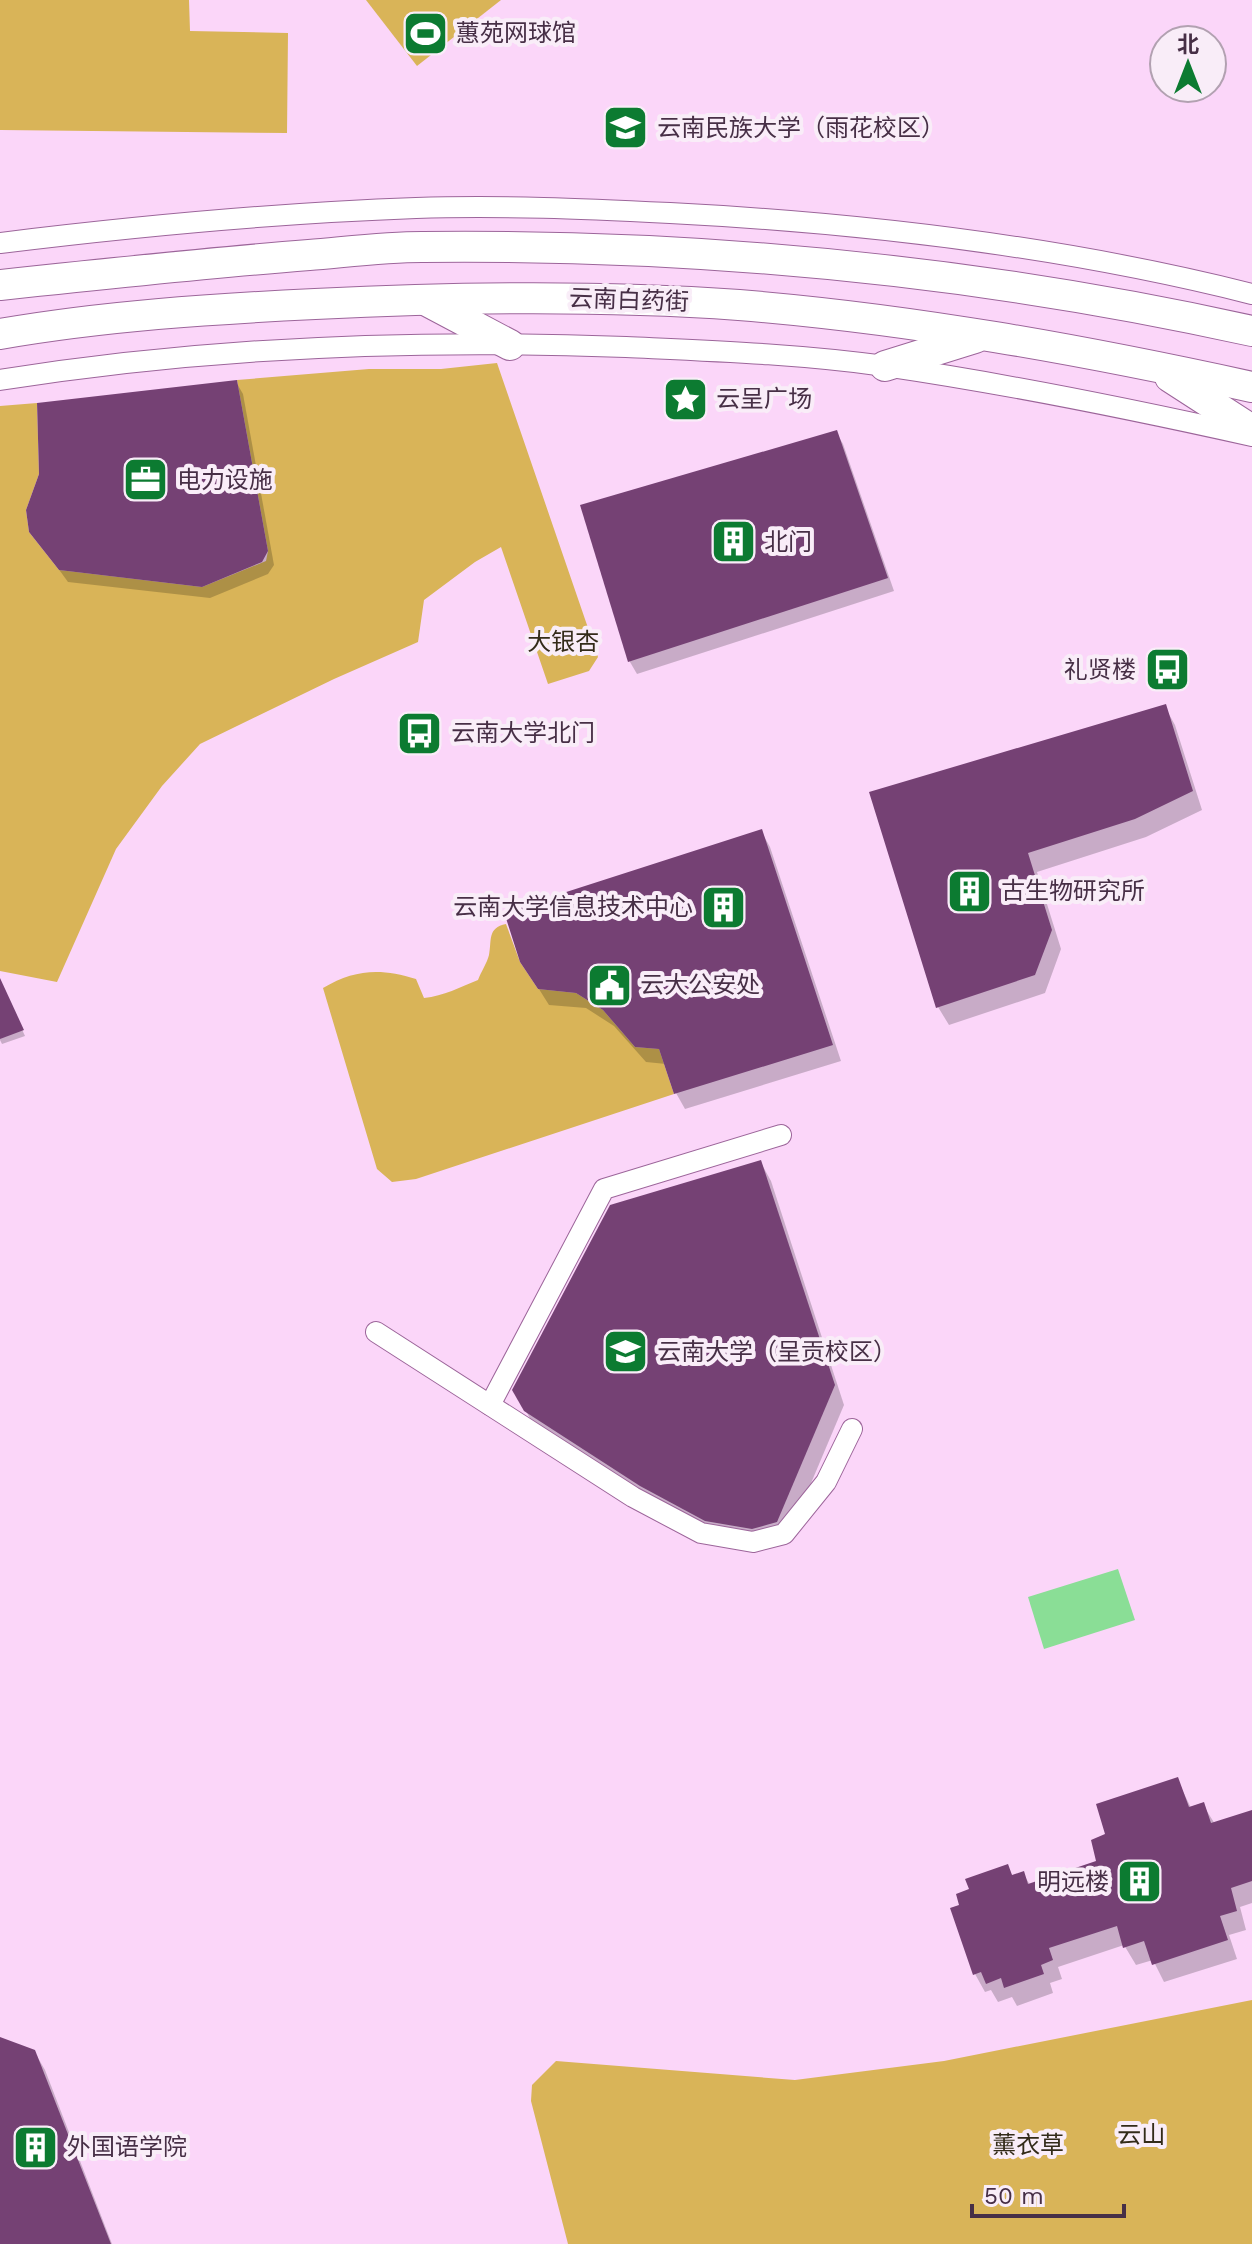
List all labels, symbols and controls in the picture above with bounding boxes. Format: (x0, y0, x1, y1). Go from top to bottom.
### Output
sports icon: 蕙苑网球馆 (401, 9, 449, 57)
place label: 蕙苑网球馆 (456, 19, 576, 47)
north arrow (1148, 24, 1228, 104)
text: 北 (1177, 32, 1199, 57)
school or university icon: 云南民族大学（雨花校区） (602, 104, 650, 152)
place label: 云南民族大学（雨花校区） (657, 114, 945, 142)
street label: 云南白药街 (569, 284, 689, 316)
place icon: 云呈广场 (661, 375, 709, 423)
place label: 云呈广场 (716, 385, 812, 413)
office icon: 电力设施 (122, 456, 170, 504)
place label: 电力设施 (177, 466, 273, 494)
building icon: 北门 (709, 518, 757, 566)
place label: 北门 (764, 528, 812, 556)
park label: 大银杏 (527, 628, 599, 656)
bus stop icon: 礼贤楼 (1143, 646, 1191, 694)
place label: 礼贤楼 (1064, 656, 1136, 684)
bus stop icon: 云南大学北门 (396, 709, 444, 757)
place label: 云南大学北门 (451, 719, 595, 747)
building icon: 古生物研究所 (946, 867, 994, 915)
place label: 古生物研究所 (1001, 877, 1145, 905)
building icon: 云南大学信息技术中心 (700, 883, 748, 931)
place label: 云南大学信息技术中心 (453, 893, 693, 921)
public building icon: 云大公安处 (585, 961, 633, 1009)
place label: 云大公安处 (640, 971, 760, 999)
school or university icon: 云南大学（呈贡校区） (602, 1328, 650, 1376)
place label: 云南大学（呈贡校区） (657, 1338, 897, 1366)
building icon: 明远楼 (1116, 1858, 1164, 1906)
place label: 明远楼 (1037, 1868, 1109, 1896)
park label: 云山 (1117, 2121, 1165, 2149)
building icon: 外国语学院 (12, 2123, 60, 2171)
park label: 薰衣草 (992, 2131, 1064, 2159)
place label: 外国语学院 (67, 2133, 187, 2161)
scale bar (972, 2168, 1124, 2218)
text: 50 m (984, 2182, 1044, 2210)

